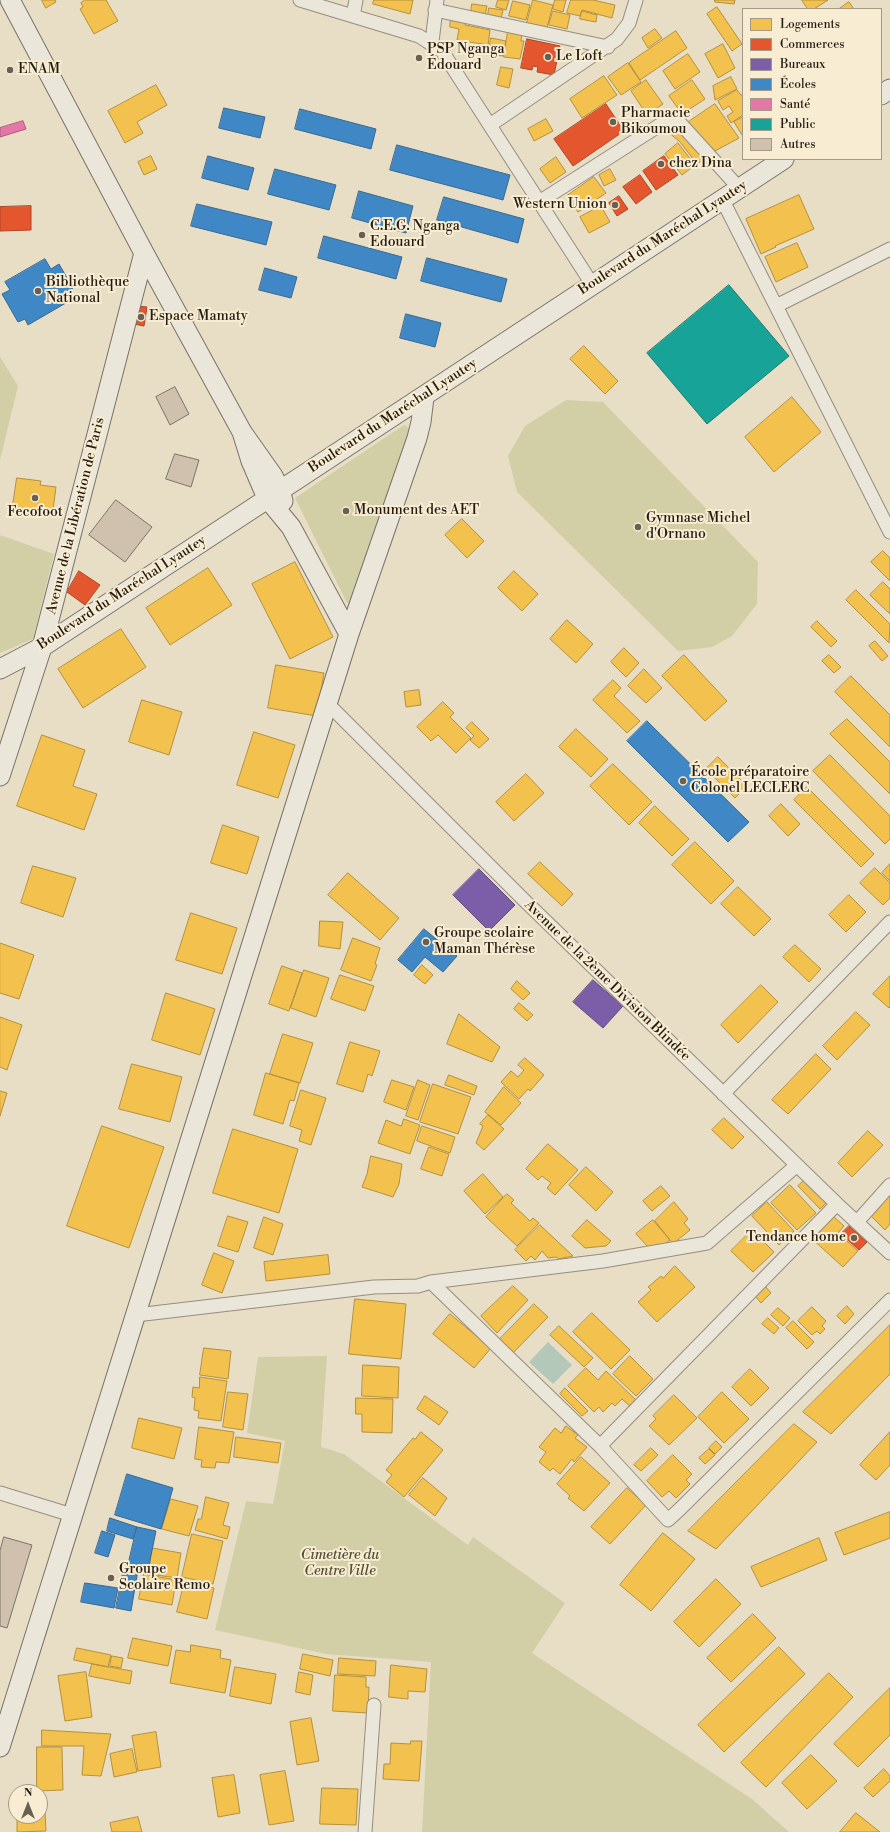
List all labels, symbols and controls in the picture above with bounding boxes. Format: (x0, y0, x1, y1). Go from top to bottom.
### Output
legend (742, 8, 882, 160)
text: Logements (780, 17, 840, 32)
text: Commerces (780, 37, 845, 52)
place label: PSP Nganga Édouard (427, 42, 505, 74)
place label: Le Loft (556, 49, 603, 65)
marker: Le Loft (543, 52, 553, 62)
marker: PSP Nganga Édouard (414, 53, 424, 63)
text: Bureaux (780, 57, 825, 72)
place label: ENAM (18, 62, 60, 78)
marker: ENAM (5, 65, 15, 75)
text: Écoles (780, 77, 816, 92)
text: Santé (780, 97, 810, 112)
place label: Pharmacie Bikoumou (621, 106, 690, 138)
marker: Pharmacie Bikoumou (608, 117, 618, 127)
text: Public (780, 117, 816, 132)
text: Autres (780, 137, 816, 152)
place label: chez Dina (669, 156, 732, 172)
marker: chez Dina (656, 159, 666, 169)
street label: Boulevard du Maréchal Lyautey (576, 177, 750, 299)
place label: Western Union (513, 197, 607, 213)
marker: Western Union (610, 200, 620, 210)
place label: C.E.G. Nganga Edouard (370, 219, 460, 252)
marker: C.E.G. Nganga Edouard (357, 230, 367, 240)
place label: Bibliothèque National (46, 275, 129, 308)
marker: Bibliothèque National (33, 286, 43, 296)
place label: Espace Mamaty (149, 309, 248, 325)
marker: Espace Mamaty (136, 312, 146, 322)
street label: Boulevard du Maréchal Lyautey (306, 355, 480, 477)
street label: Avenue de la Libération de Paris (43, 416, 109, 616)
marker: Fecofoot (30, 493, 40, 503)
place label: Monument des AET (354, 503, 479, 519)
place label: Fecofoot (7, 505, 63, 521)
marker: Monument des AET (341, 506, 351, 516)
place label: Gymnase Michel d'Ornano (646, 511, 750, 544)
marker: Gymnase Michel d'Ornano (633, 522, 643, 532)
street label: Boulevard du Maréchal Lyautey (35, 532, 209, 654)
place label: École préparatoire Colonel LECLERC (691, 765, 809, 798)
marker: École préparatoire Colonel LECLERC (678, 776, 688, 786)
street label: Avenue de la 2ème Division Blindée (520, 897, 694, 1065)
place label: Groupe scolaire Maman Thérèse (434, 926, 535, 958)
marker: Groupe scolaire Maman Thérèse (421, 937, 431, 947)
place label: Tendance home (746, 1230, 846, 1246)
marker: Tendance home (849, 1233, 859, 1243)
park label: Cimetière du Centre Ville (301, 1548, 379, 1580)
place label: Groupe Scolaire Remo (119, 1562, 210, 1594)
marker: Groupe Scolaire Remo (106, 1573, 116, 1583)
north arrow (8, 1784, 48, 1824)
text: N (24, 1786, 32, 1800)

